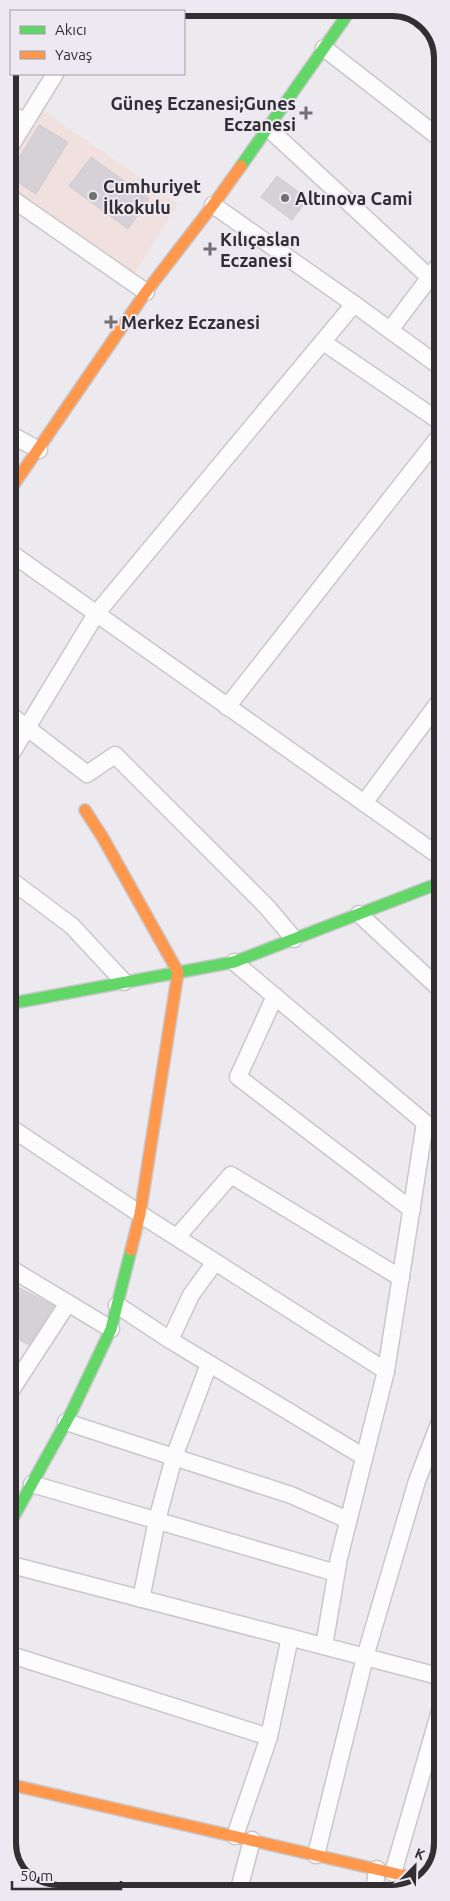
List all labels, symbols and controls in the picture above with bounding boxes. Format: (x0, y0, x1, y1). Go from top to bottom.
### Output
legend (10, 10, 185, 75)
text: Akıcı (55, 21, 87, 38)
text: Yavaş (55, 46, 92, 63)
place label: Güneş Eczanesi;Gunes Eczanesi (110, 93, 296, 134)
marker: Güneş Eczanesi;Gunes Eczanesi (300, 107, 312, 119)
place label: Cumhuriyet İlkokulu (103, 176, 201, 217)
place label: Altınova Cami (295, 188, 413, 208)
marker: Cumhuriyet İlkokulu (87, 190, 99, 202)
marker: Altınova Cami (279, 192, 291, 204)
place label: Kılıçaslan Eczanesi (220, 229, 300, 270)
marker: Kılıçaslan Eczanesi (204, 243, 216, 255)
place label: Merkez Eczanesi (121, 312, 260, 332)
marker: Merkez Eczanesi (105, 316, 117, 328)
north arrow (390, 1841, 440, 1891)
text: K (413, 1845, 428, 1863)
scale bar (12, 1858, 121, 1890)
text: 50 m (20, 1867, 53, 1884)

